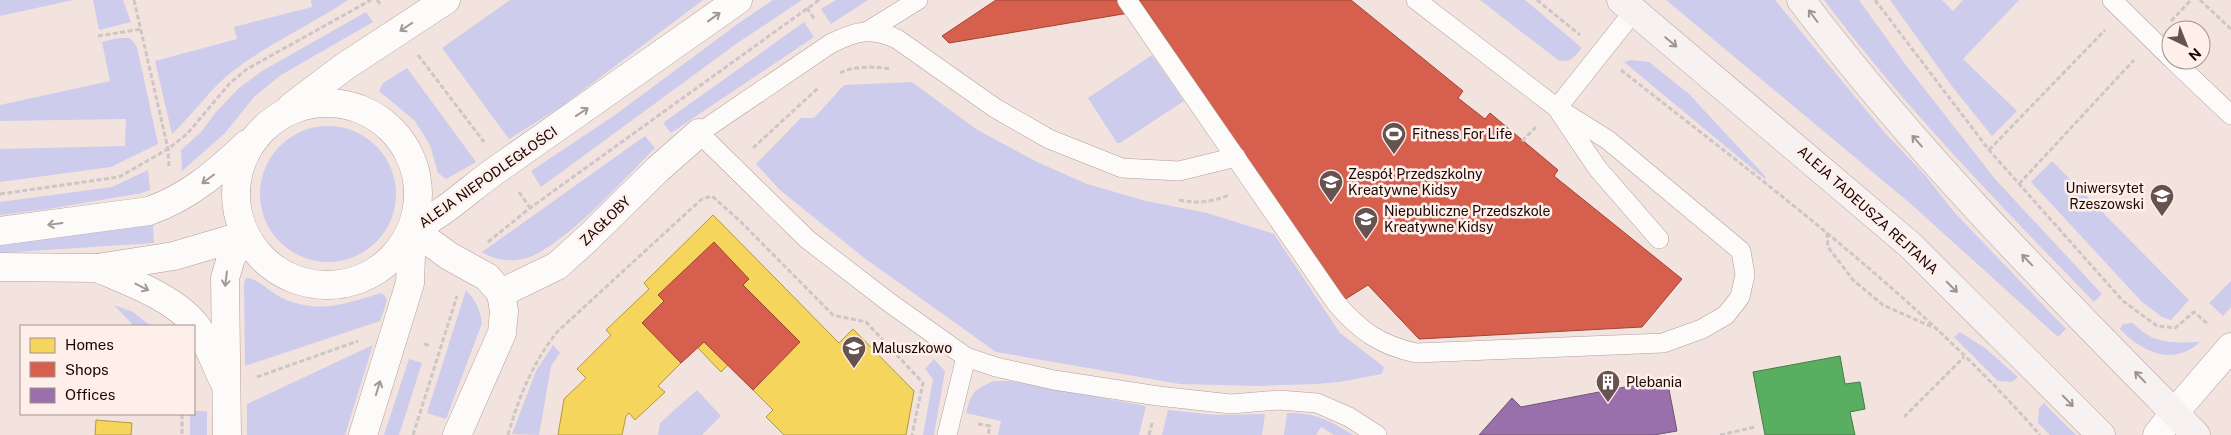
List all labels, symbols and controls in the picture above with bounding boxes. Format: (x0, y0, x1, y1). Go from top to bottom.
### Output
one-way arrow (1808, 9, 1818, 23)
one-way arrow (707, 12, 721, 22)
north arrow (2161, 20, 2211, 70)
one-way arrow (399, 22, 413, 32)
one-way arrow (1665, 37, 1678, 48)
text: N (2185, 45, 2204, 64)
one-way arrow (574, 107, 588, 117)
street label: ALEJA NIEPODLEGŁOŚCI (415, 121, 560, 231)
sports icon: Fitness For Life (1381, 121, 1407, 155)
place label: Fitness For Life (1412, 126, 1513, 142)
one-way arrow (1911, 134, 1923, 147)
street label: ALEJA TADEUSZA REJTANA (1794, 143, 1942, 277)
place label: Zespół Przedszkolny Kreatywne Kidsy (1348, 166, 1483, 198)
school or university icon: Zespół Przedszkolny Kreatywne Kidsy (1318, 169, 1344, 203)
one-way arrow (201, 174, 215, 184)
place label: Uniwersytet Rzeszowski (2066, 180, 2144, 212)
school or university icon: Uniwersytet Rzeszowski (2149, 183, 2175, 217)
street label: ZAGŁOBY (576, 193, 634, 249)
place label: Niepubliczne Przedszkole Kreatywne Kidsy (1384, 203, 1551, 235)
school or university icon: Niepubliczne Przedszkole Kreatywne Kidsy (1353, 206, 1379, 240)
one-way arrow (48, 219, 64, 229)
one-way arrow (2021, 254, 2033, 267)
one-way arrow (221, 270, 231, 286)
one-way arrow (1946, 281, 1958, 293)
one-way arrow (134, 283, 149, 292)
legend (20, 325, 195, 415)
school or university icon: Maluszkowo (841, 335, 867, 369)
text: Homes (65, 336, 114, 353)
place label: Maluszkowo (872, 340, 952, 356)
text: Shops (65, 361, 109, 378)
building icon: Plebania (1595, 369, 1621, 403)
one-way arrow (2134, 371, 2146, 384)
place label: Plebania (1626, 374, 1682, 390)
one-way arrow (373, 381, 383, 397)
text: Offices (65, 386, 115, 403)
one-way arrow (2062, 394, 2074, 407)

